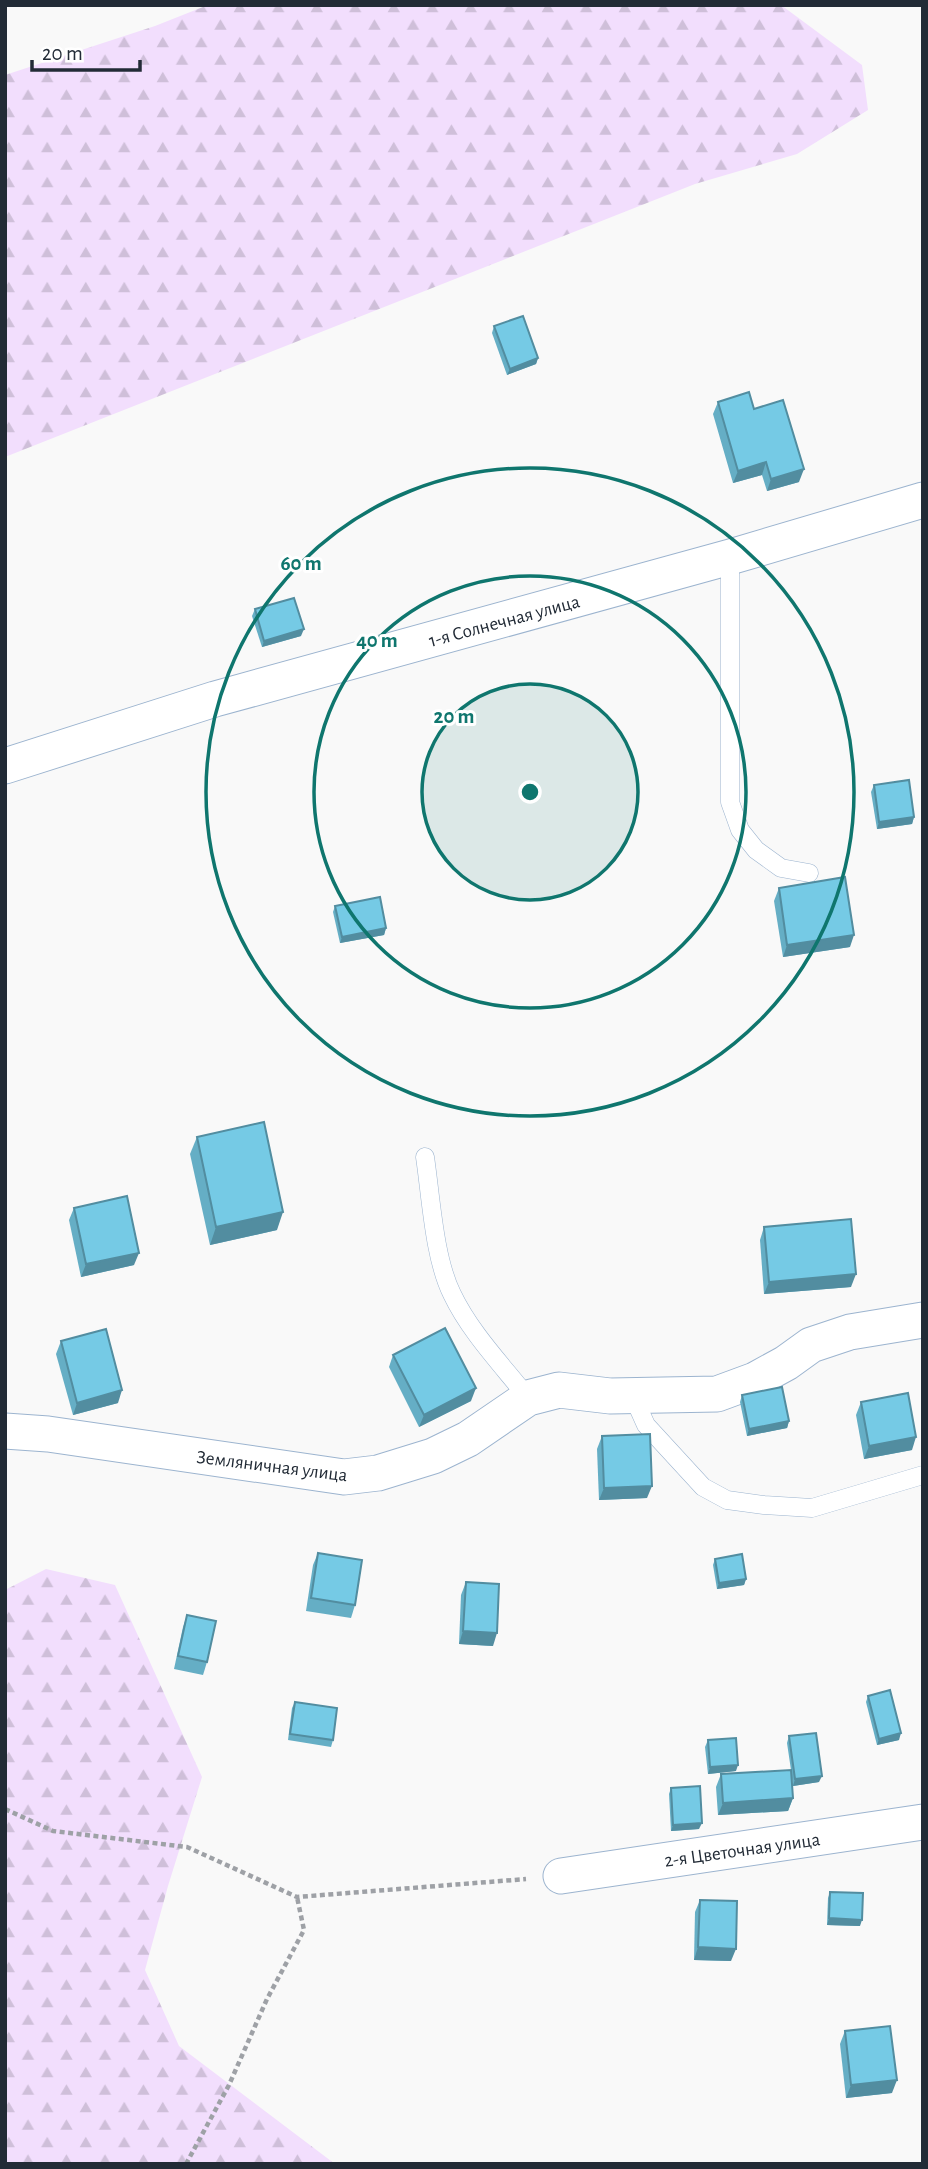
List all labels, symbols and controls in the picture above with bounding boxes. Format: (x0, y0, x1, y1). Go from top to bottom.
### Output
scale bar (32, 28, 140, 72)
text: 20 m (42, 43, 83, 64)
text: 60 m (280, 553, 322, 574)
street label: 1-я Солнечная улица (427, 592, 582, 651)
text: 40 m (356, 630, 398, 651)
text: 20 m (434, 706, 474, 727)
centre of rings (518, 780, 542, 804)
street label: Земляничная улица (195, 1448, 349, 1485)
street label: 2-я Цветочная улица (663, 1830, 822, 1871)

